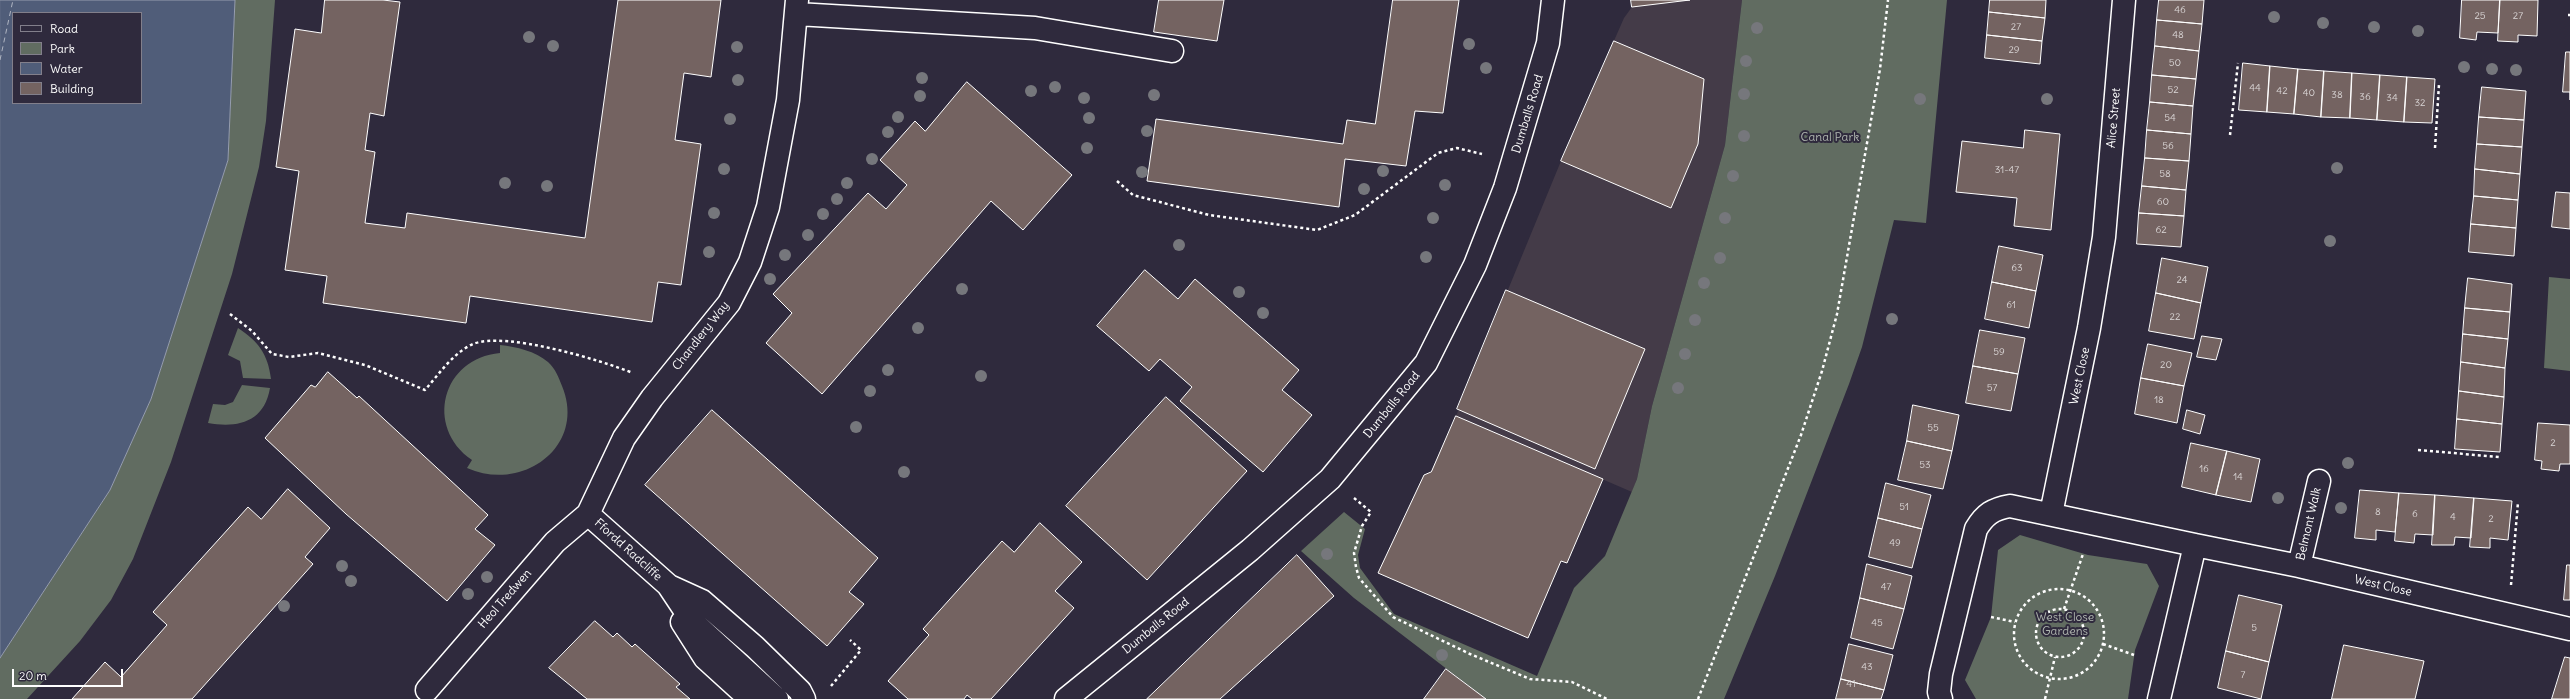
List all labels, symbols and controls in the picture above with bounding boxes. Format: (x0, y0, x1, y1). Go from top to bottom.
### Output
house number: 46 (2174, 4, 2186, 16)
house number: 25 (2474, 10, 2486, 22)
house number: 27 (2513, 10, 2523, 22)
legend (12, 12, 142, 104)
text: Road (50, 21, 78, 36)
house number: 27 (2011, 21, 2021, 33)
house number: 48 (2172, 29, 2184, 41)
text: Park (50, 41, 75, 56)
house number: 29 (2008, 44, 2020, 56)
house number: 50 (2169, 57, 2181, 69)
text: Water (50, 61, 83, 76)
street label: Dumballs Road (1509, 73, 1547, 155)
text: Building (50, 81, 94, 96)
house number: 44 (2249, 82, 2261, 94)
house number: 52 (2167, 84, 2179, 96)
house number: 42 (2276, 85, 2288, 97)
street label: Alice Street (2104, 87, 2124, 149)
house number: 40 (2303, 87, 2315, 99)
house number: 38 (2331, 89, 2343, 101)
house number: 36 (2359, 91, 2371, 103)
house number: 34 (2386, 92, 2398, 104)
house number: 32 (2414, 97, 2426, 109)
house number: 54 (2164, 112, 2176, 124)
park label: Canal Park (1801, 131, 1859, 145)
house number: 56 (2162, 140, 2174, 152)
house number: 31-47 (1995, 164, 2019, 176)
house number: 58 (2159, 168, 2171, 180)
house number: 60 (2157, 196, 2169, 208)
house number: 62 (2155, 224, 2167, 236)
house number: 63 (2011, 262, 2023, 274)
house number: 24 (2176, 274, 2188, 286)
street label: Chandlery Way (670, 299, 732, 373)
house number: 61 (2006, 299, 2016, 311)
house number: 22 (2170, 311, 2180, 323)
house number: 59 (1993, 346, 2005, 358)
street label: West Close (2067, 346, 2093, 406)
house number: 20 (2160, 359, 2172, 371)
street label: Dumballs Road (1361, 369, 1423, 441)
house number: 57 (1987, 382, 1997, 394)
house number: 18 (2154, 394, 2164, 406)
house number: 55 (1927, 422, 1939, 434)
house number: 2 (2550, 437, 2556, 449)
house number: 53 (1919, 459, 1931, 471)
house number: 16 (2199, 463, 2209, 475)
house number: 14 (2233, 471, 2243, 483)
street label: Belmont Walk (2294, 486, 2324, 562)
house number: 51 (1899, 501, 1909, 513)
house number: 8 (2375, 506, 2381, 518)
house number: 6 (2412, 508, 2418, 520)
house number: 4 (2450, 511, 2456, 523)
house number: 2 (2488, 513, 2494, 525)
street label: Ffordd Radcliffe (591, 516, 665, 584)
house number: 49 (1889, 537, 1901, 549)
street label: Heol Tredwen (475, 566, 535, 632)
street label: West Close (2353, 572, 2413, 600)
house number: 47 (1881, 581, 1891, 593)
street label: Dumballs Road (1120, 595, 1192, 657)
park label: West Close Gardens (2036, 611, 2094, 639)
house number: 45 (1871, 617, 1883, 629)
house number: 5 (2251, 622, 2257, 634)
scale bar (14, 661, 125, 687)
house number: 43 (1861, 661, 1873, 673)
text: 20 m (19, 668, 47, 683)
house number: 7 (2241, 669, 2245, 681)
house number: 41 (1846, 678, 1856, 690)

